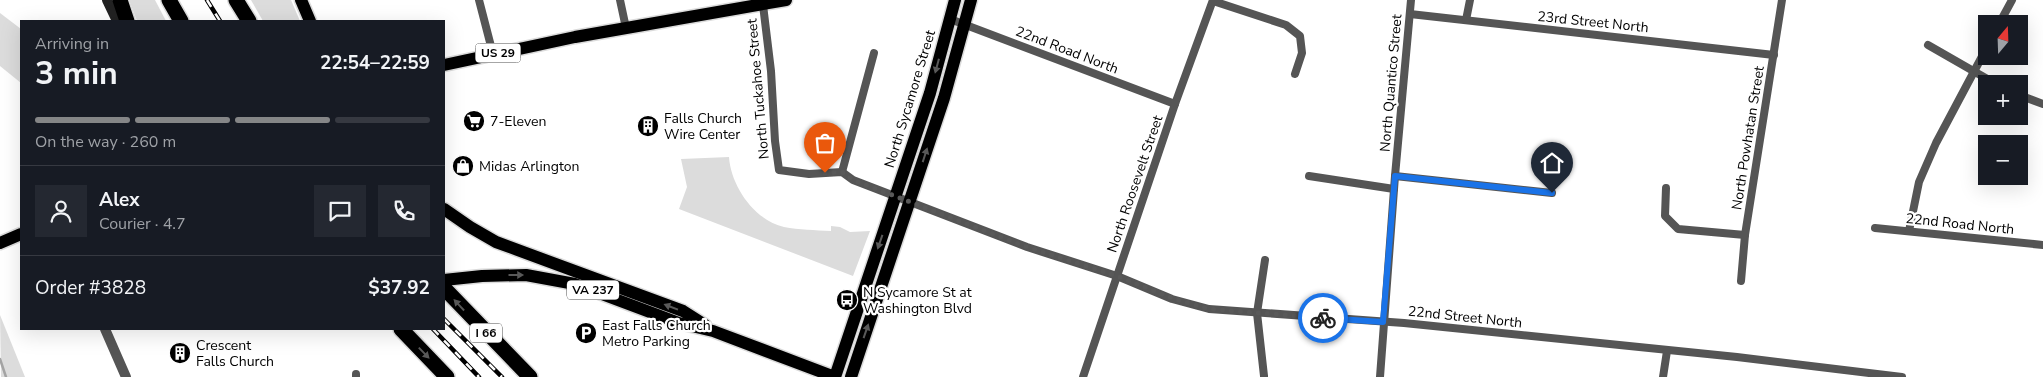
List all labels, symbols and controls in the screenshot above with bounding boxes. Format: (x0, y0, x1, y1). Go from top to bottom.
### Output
street label: 23rd Street North (1536, 7, 1650, 37)
street label: North Quantico Street (1376, 13, 1406, 153)
north arrow (1978, 15, 2028, 65)
map controls (1978, 15, 2028, 185)
street label: North Tuckahoe Street (742, 18, 774, 160)
street label: 22nd Road North (1013, 22, 1121, 78)
street label: North Sycamore Street (880, 28, 940, 170)
text: Arriving in (35, 33, 109, 55)
road number: US 29 (476, 44, 520, 62)
text: 22:54–22:59 (320, 50, 430, 76)
text: 3 min (35, 52, 118, 95)
one-way arrow (933, 59, 941, 74)
street label: North Powhatan Street (1727, 65, 1769, 211)
button: + (1978, 75, 2028, 125)
supermarket icon: 7-Eleven (462, 109, 486, 133)
place label: Falls Church Wire Center (664, 109, 742, 144)
place label: 7-Eleven (490, 112, 546, 131)
street label: North Roosevelt Street (1103, 113, 1167, 255)
building icon: Falls Church Wire Center (636, 114, 660, 138)
pin (804, 122, 846, 173)
icon: bag (811, 129, 839, 157)
text: On the way · 260 m (35, 131, 176, 153)
button: − (1978, 135, 2028, 185)
pin (1531, 142, 1573, 193)
one-way arrow (922, 147, 930, 162)
icon: home (1538, 149, 1566, 177)
shop icon: Midas Arlington (451, 154, 475, 178)
place label: Midas Arlington (479, 157, 579, 176)
button: person (35, 185, 87, 237)
button: chat (314, 185, 366, 237)
button: phone (378, 185, 430, 237)
text: Alex (99, 187, 140, 213)
street label: 22nd Road North (1905, 209, 2015, 239)
text: Courier · 4.7 (99, 213, 185, 235)
one-way arrow (876, 235, 883, 250)
one-way arrow (508, 271, 524, 279)
text: Order #3828 (35, 275, 146, 301)
text: $37.92 (368, 275, 430, 301)
road number: VA 237 (567, 280, 619, 300)
place label: N Sycamore St at Washington Blvd (863, 283, 972, 318)
bus stop icon: N Sycamore St at Washington Blvd (835, 288, 859, 312)
courier (1298, 293, 1348, 343)
one-way arrow (453, 299, 465, 311)
street label: 22nd Street North (1407, 302, 1523, 332)
one-way arrow (663, 303, 678, 311)
icon: bike (1309, 304, 1337, 332)
place label: East Falls Church Metro Parking (602, 316, 711, 351)
parking icon: East Falls Church Metro Parking (574, 321, 598, 345)
road number: I 66 (470, 323, 502, 342)
one-way arrow (862, 323, 870, 338)
place label: Crescent Falls Church (196, 336, 274, 371)
building icon: Crescent Falls Church (168, 341, 192, 365)
one-way arrow (418, 347, 430, 359)

